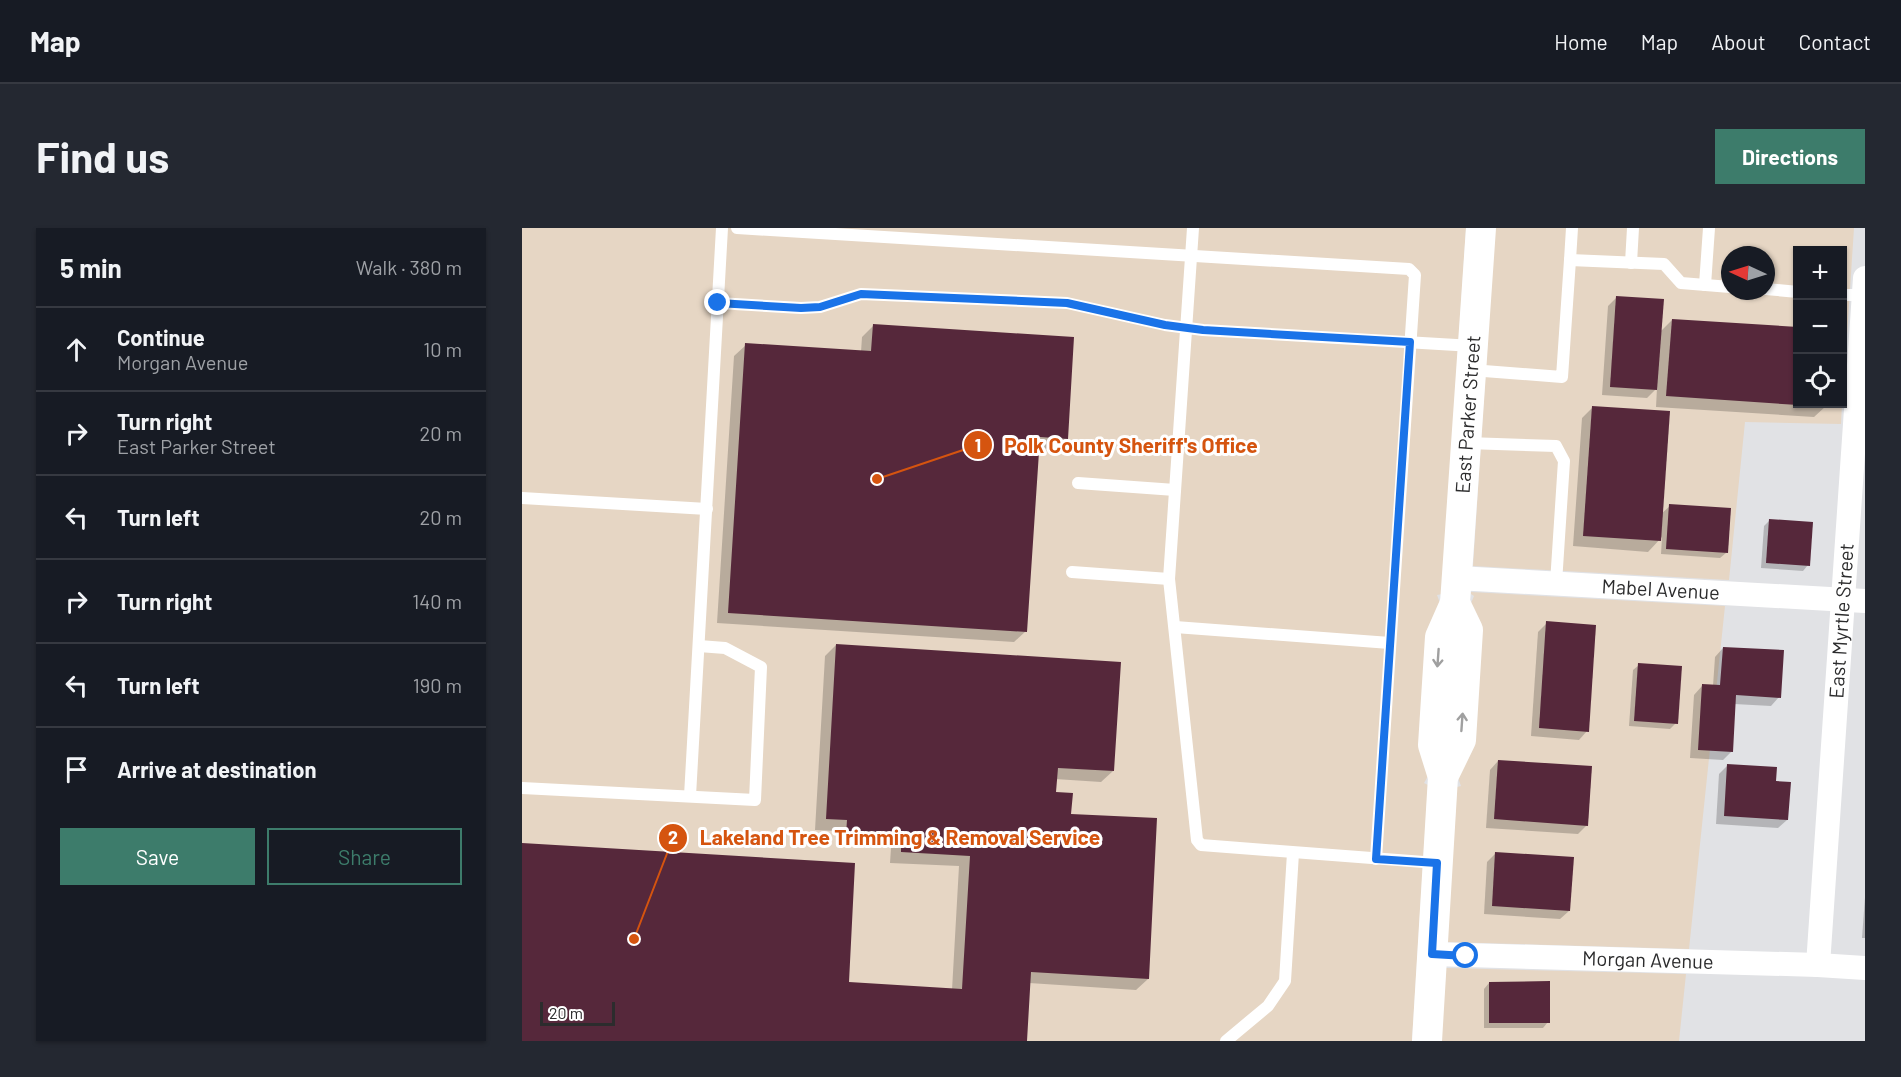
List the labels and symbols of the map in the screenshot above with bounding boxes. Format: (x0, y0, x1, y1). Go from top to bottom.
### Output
north arrow (1721, 246, 1775, 300)
route end (704, 289, 730, 315)
street label: East Parker Street (1450, 334, 1485, 494)
callout: Polk County Sheriff's Office (963, 426, 1270, 465)
text: Polk County Sheriff's Office (1004, 432, 1258, 457)
text: 1 (975, 434, 981, 456)
street label: East Myrtle Street (1823, 542, 1858, 699)
street label: Mabel Avenue (1601, 573, 1720, 604)
one-way arrow (1433, 647, 1444, 667)
one-way arrow (1457, 713, 1468, 733)
callout: Lakeland Tree Trimming & Removal Service (658, 818, 1112, 857)
text: Lakeland Tree Trimming & Removal Service (700, 824, 1100, 849)
text: 2 (668, 826, 678, 848)
route start (1452, 942, 1478, 968)
street label: Morgan Avenue (1582, 945, 1714, 973)
scale bar (540, 999, 615, 1026)

